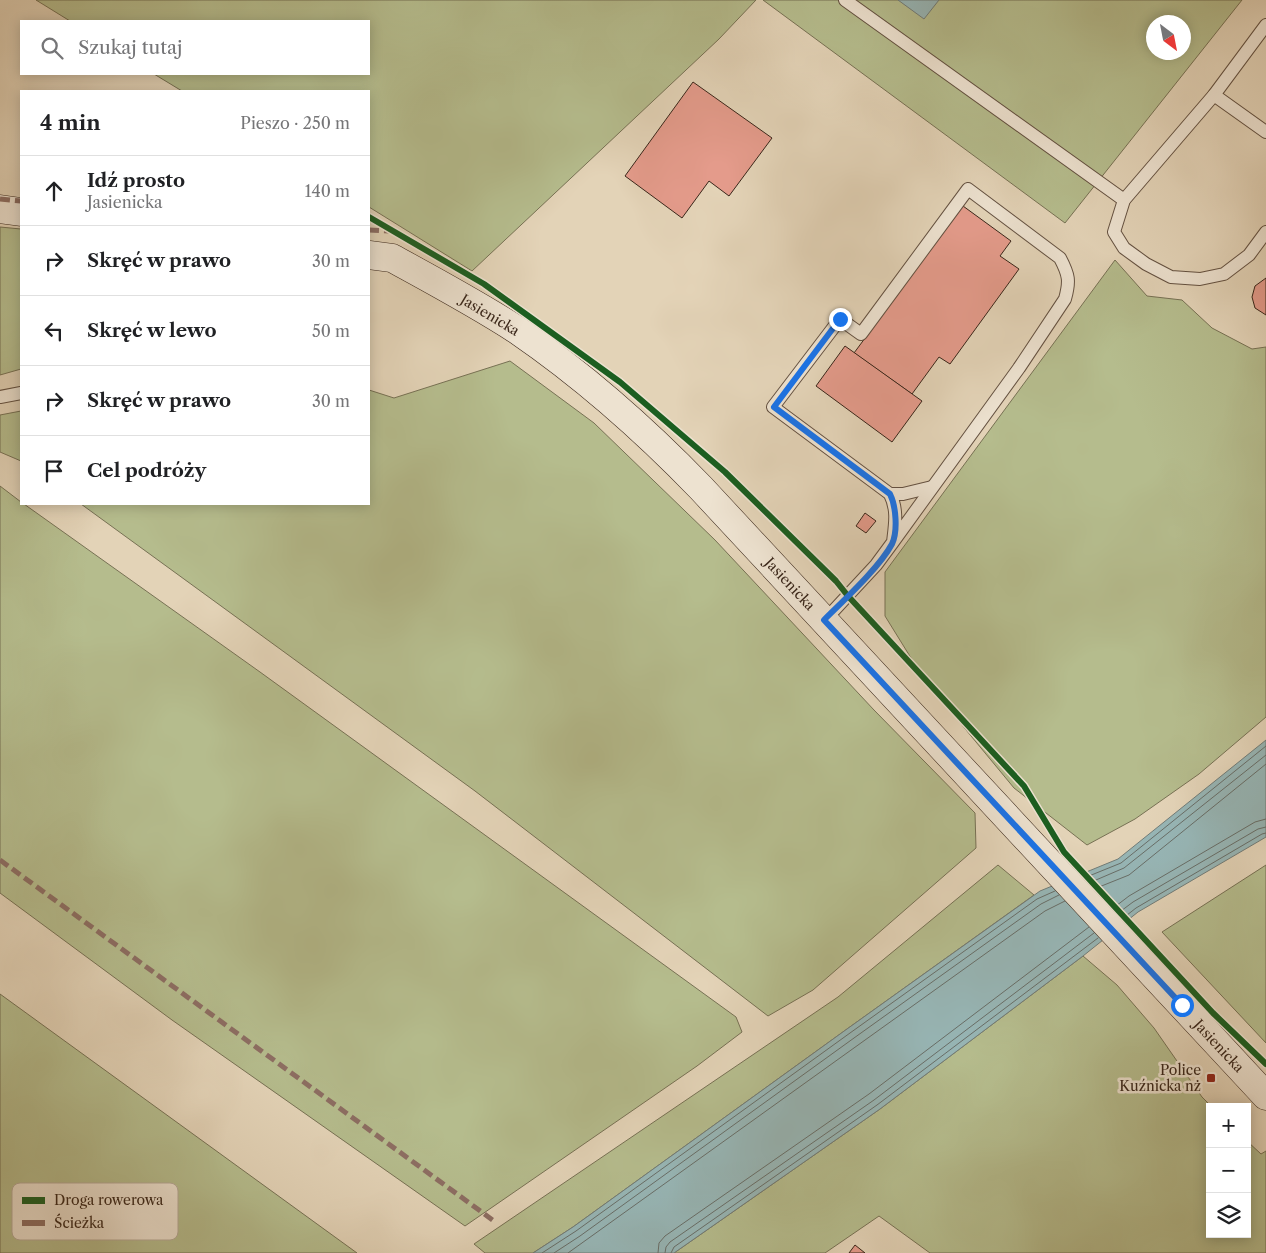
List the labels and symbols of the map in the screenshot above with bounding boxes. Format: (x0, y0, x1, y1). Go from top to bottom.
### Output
north arrow (1146, 15, 1191, 60)
street label: Jasienicka (455, 289, 523, 340)
route end (829, 308, 852, 331)
street label: Jasienicka (760, 552, 819, 615)
route start (1171, 994, 1194, 1017)
street label: Jasienicka (1189, 1014, 1248, 1077)
place label: Police Kuźnicka nż (1119, 1061, 1201, 1095)
marker: Police Kuźnicka nż (1205, 1072, 1217, 1084)
legend (12, 1183, 178, 1240)
text: Droga rowerowa (54, 1191, 164, 1209)
text: Ścieżka (54, 1213, 105, 1232)

